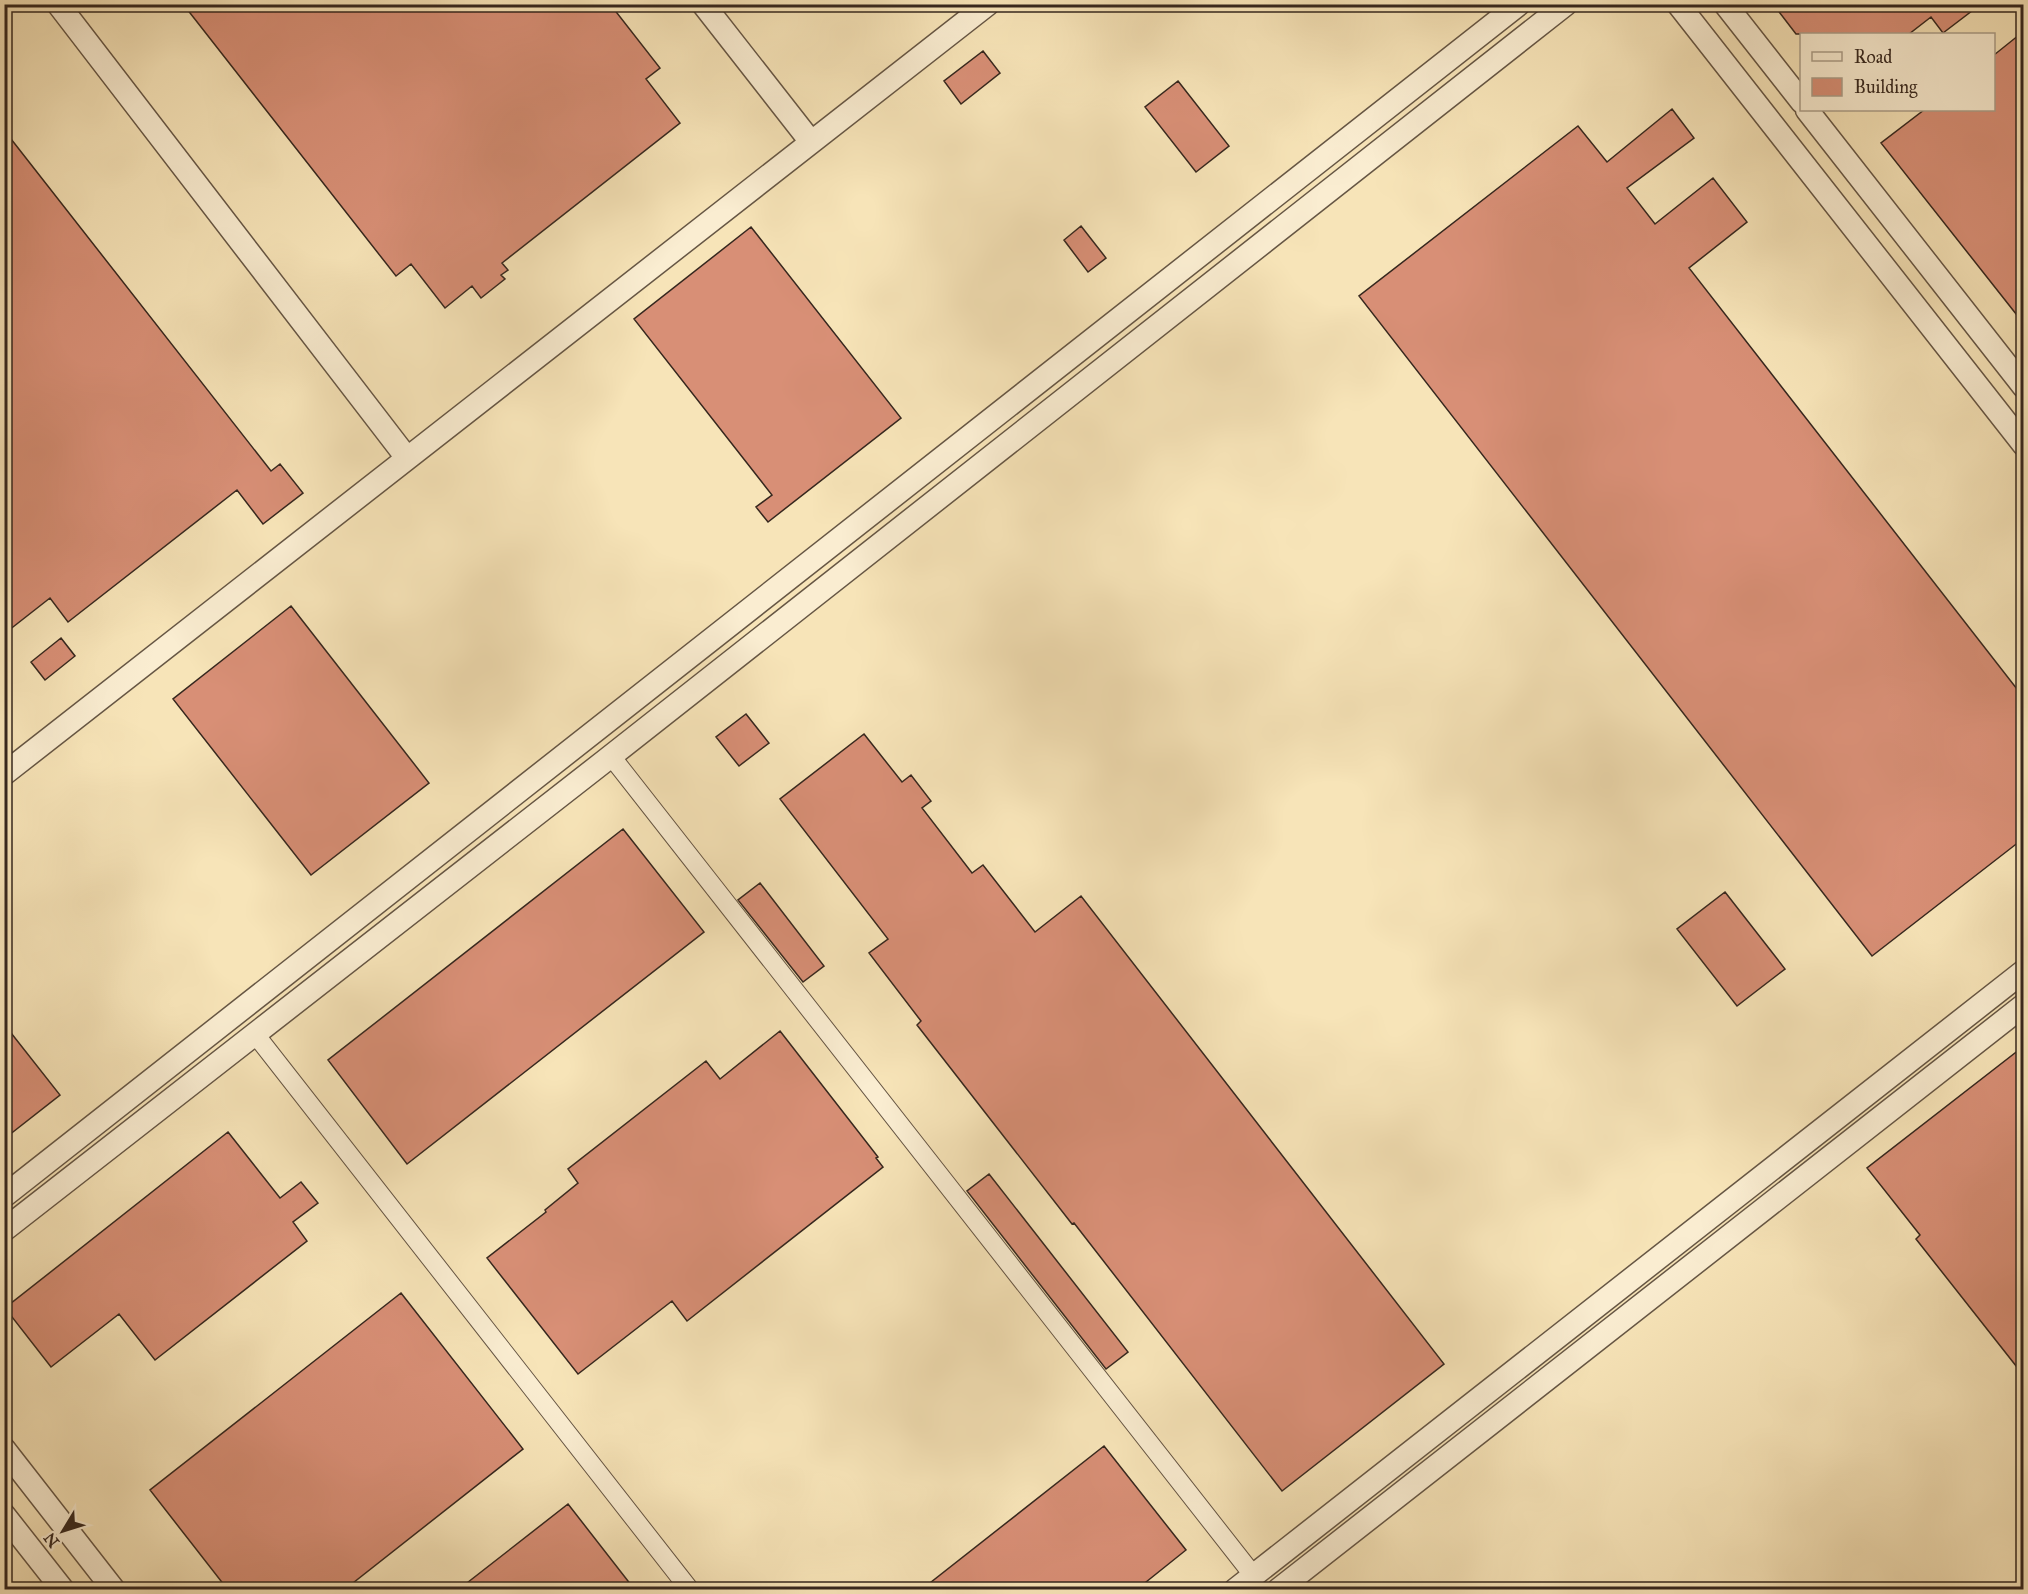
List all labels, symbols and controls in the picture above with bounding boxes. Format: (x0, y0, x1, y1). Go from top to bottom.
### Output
legend (1800, 33, 1995, 111)
text: Road (1854, 46, 1892, 68)
text: Building (1854, 76, 1918, 99)
north arrow (33, 1501, 93, 1561)
text: N (40, 1528, 63, 1551)

